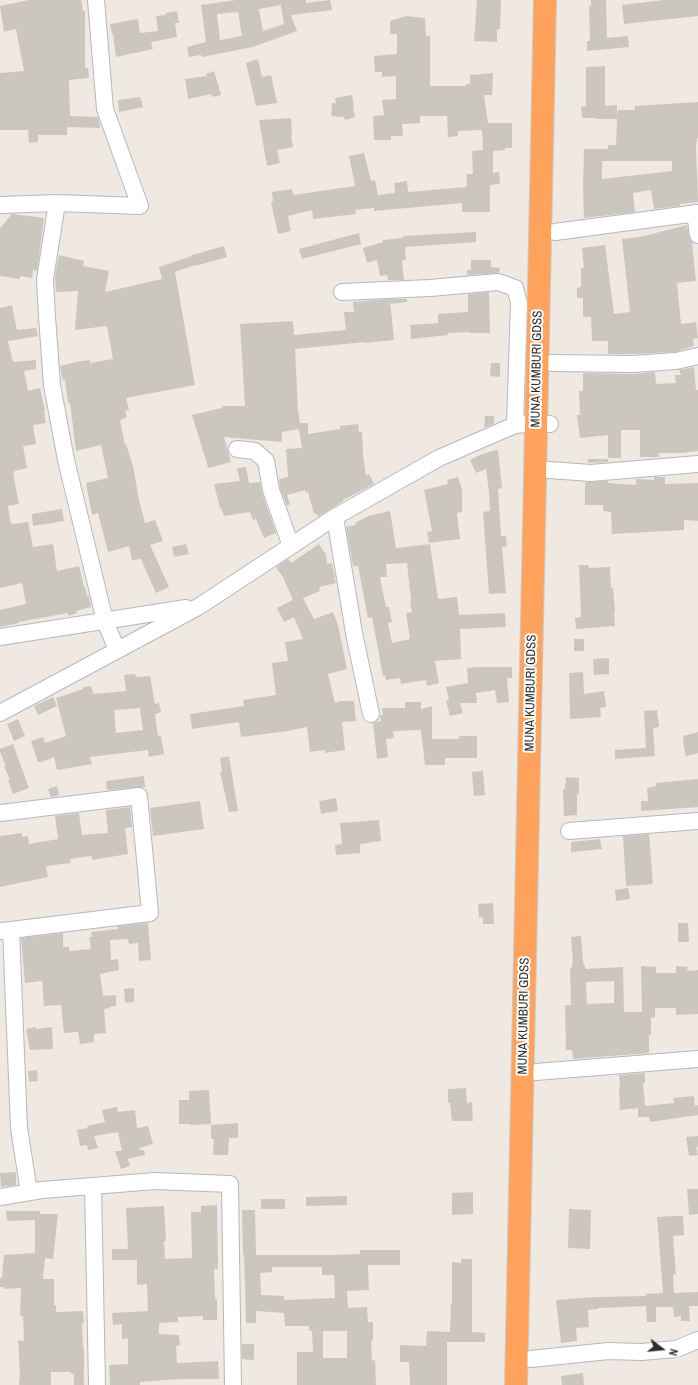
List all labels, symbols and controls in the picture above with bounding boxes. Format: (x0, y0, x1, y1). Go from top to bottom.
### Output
street label: MUNA KUMBURI GDSS (528, 311, 546, 427)
street label: MUNA KUMBURI GDSS (522, 635, 540, 751)
street label: MUNA KUMBURI GDSS (515, 958, 533, 1074)
north arrow (642, 1329, 682, 1369)
text: N (666, 1347, 681, 1357)

